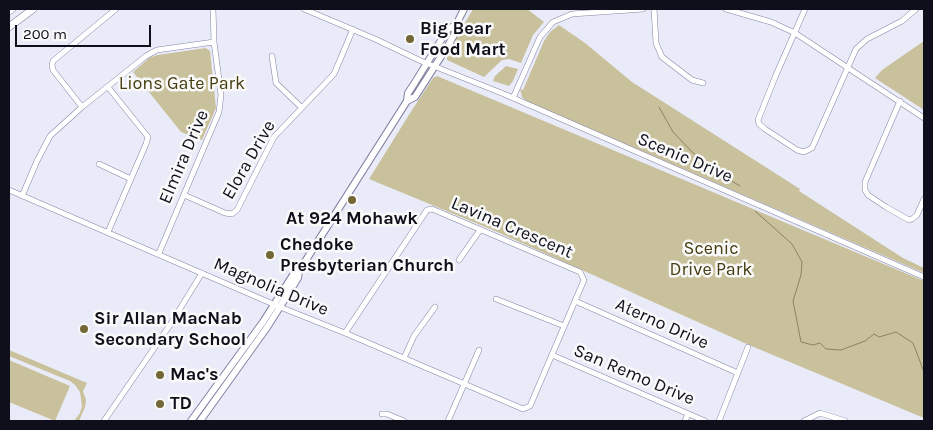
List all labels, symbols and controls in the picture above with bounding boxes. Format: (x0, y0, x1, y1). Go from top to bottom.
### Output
scale bar (18, 15, 154, 47)
place label: Big Bear Food Mart (420, 18, 506, 60)
text: 200 m (23, 25, 67, 43)
marker: Big Bear Food Mart (404, 33, 416, 45)
park label: Lions Gate Park (119, 73, 245, 95)
street label: Elmira Drive (155, 107, 213, 207)
street label: Elora Drive (218, 117, 280, 203)
street label: Scenic Drive (634, 128, 736, 188)
street label: Lavina Crescent (448, 193, 576, 263)
marker: At 924 Mohawk (346, 194, 358, 206)
place label: At 924 Mohawk (286, 208, 418, 230)
place label: Chedoke Presbyterian Church (280, 234, 454, 276)
park label: Scenic Drive Park (670, 238, 752, 280)
marker: Chedoke Presbyterian Church (264, 249, 276, 261)
street label: Magnolia Drive (210, 253, 332, 321)
street label: Aterno Drive (612, 294, 712, 354)
place label: Sir Allan MacNab Secondary School (94, 308, 246, 350)
marker: Sir Allan MacNab Secondary School (78, 323, 90, 335)
street label: San Remo Drive (570, 340, 698, 410)
place label: Mac's (170, 364, 219, 386)
marker: Mac's (154, 369, 166, 381)
place label: TD (170, 393, 192, 415)
marker: TD (154, 398, 166, 410)

